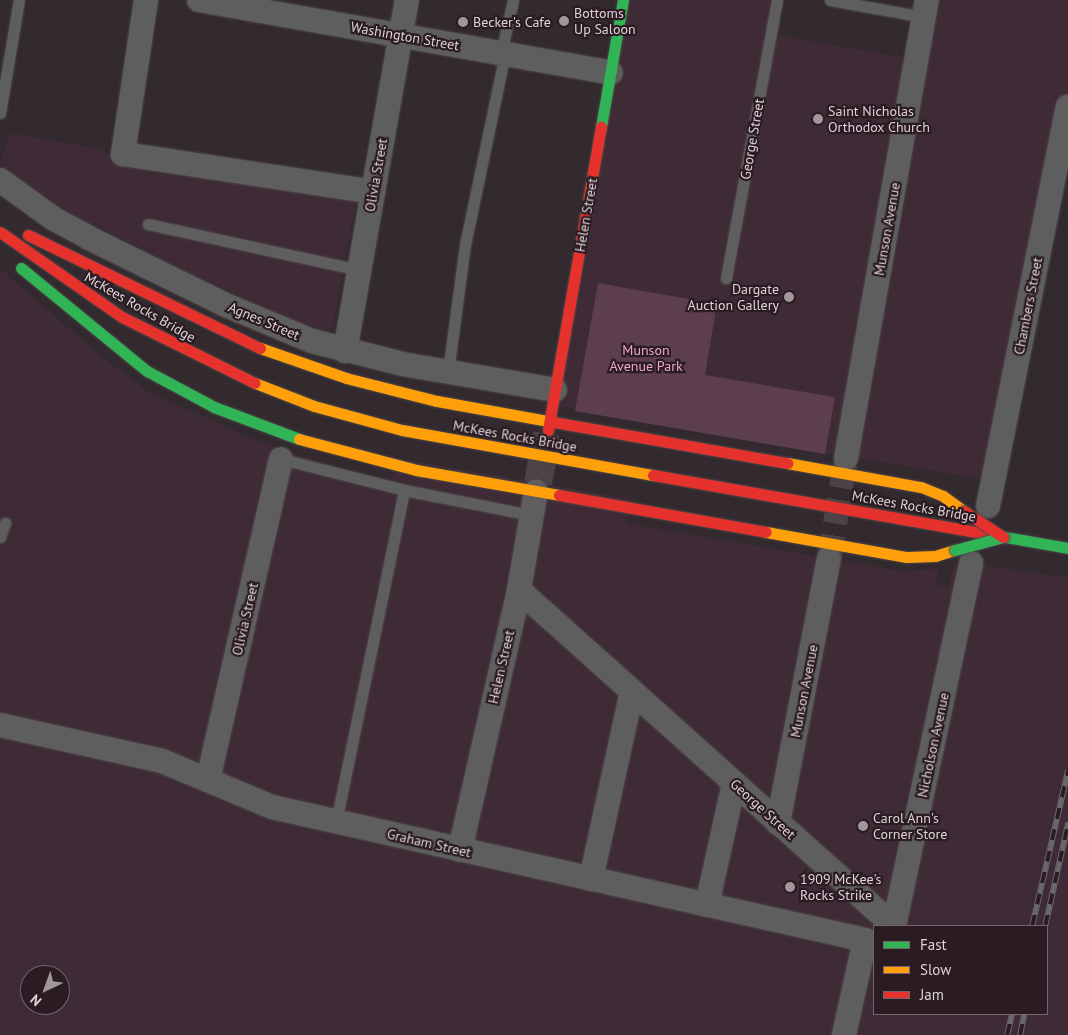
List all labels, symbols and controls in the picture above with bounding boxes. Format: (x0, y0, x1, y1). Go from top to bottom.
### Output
place label: Bottoms Up Saloon (574, 5, 636, 38)
place label: Becker's Cafe (473, 14, 551, 30)
marker: Bottoms Up Saloon (558, 15, 570, 27)
marker: Becker's Cafe (457, 16, 469, 28)
street label: Washington Street (350, 18, 460, 54)
street label: George Street (737, 97, 767, 181)
place label: Saint Nicholas Orthodox Church (828, 103, 930, 136)
marker: Saint Nicholas Orthodox Church (812, 113, 824, 125)
street label: Olivia Street (361, 137, 391, 213)
street label: Helen Street (571, 177, 601, 253)
street label: Munson Avenue (870, 181, 904, 277)
street label: Chambers Street (1010, 256, 1046, 356)
street label: McKees Rocks Bridge (81, 268, 199, 346)
place label: Dargate Auction Gallery (687, 281, 779, 314)
marker: Dargate Auction Gallery (783, 291, 795, 303)
street label: Agnes Street (226, 298, 302, 344)
park label: Munson Avenue Park (609, 342, 683, 374)
street label: McKees Rocks Bridge (452, 417, 578, 455)
street label: McKees Rocks Bridge (851, 487, 977, 525)
street label: Olivia Street (228, 581, 262, 657)
street label: Helen Street (484, 629, 518, 705)
street label: Munson Avenue (787, 643, 821, 739)
street label: Nicholson Avenue (914, 691, 952, 799)
street label: George Street (727, 775, 799, 843)
place label: Carol Ann's Corner Store (873, 810, 947, 842)
marker: Carol Ann's Corner Store (857, 820, 869, 832)
street label: Graham Street (385, 825, 473, 861)
place label: 1909 McKee's Rocks Strike (800, 871, 881, 904)
marker: 1909 McKee's Rocks Strike (784, 881, 796, 893)
legend (873, 925, 1048, 1015)
text: Fast (920, 935, 947, 954)
text: Slow (920, 960, 951, 979)
north arrow (20, 965, 70, 1015)
text: Jam (920, 985, 944, 1004)
text: N (26, 991, 45, 1010)

